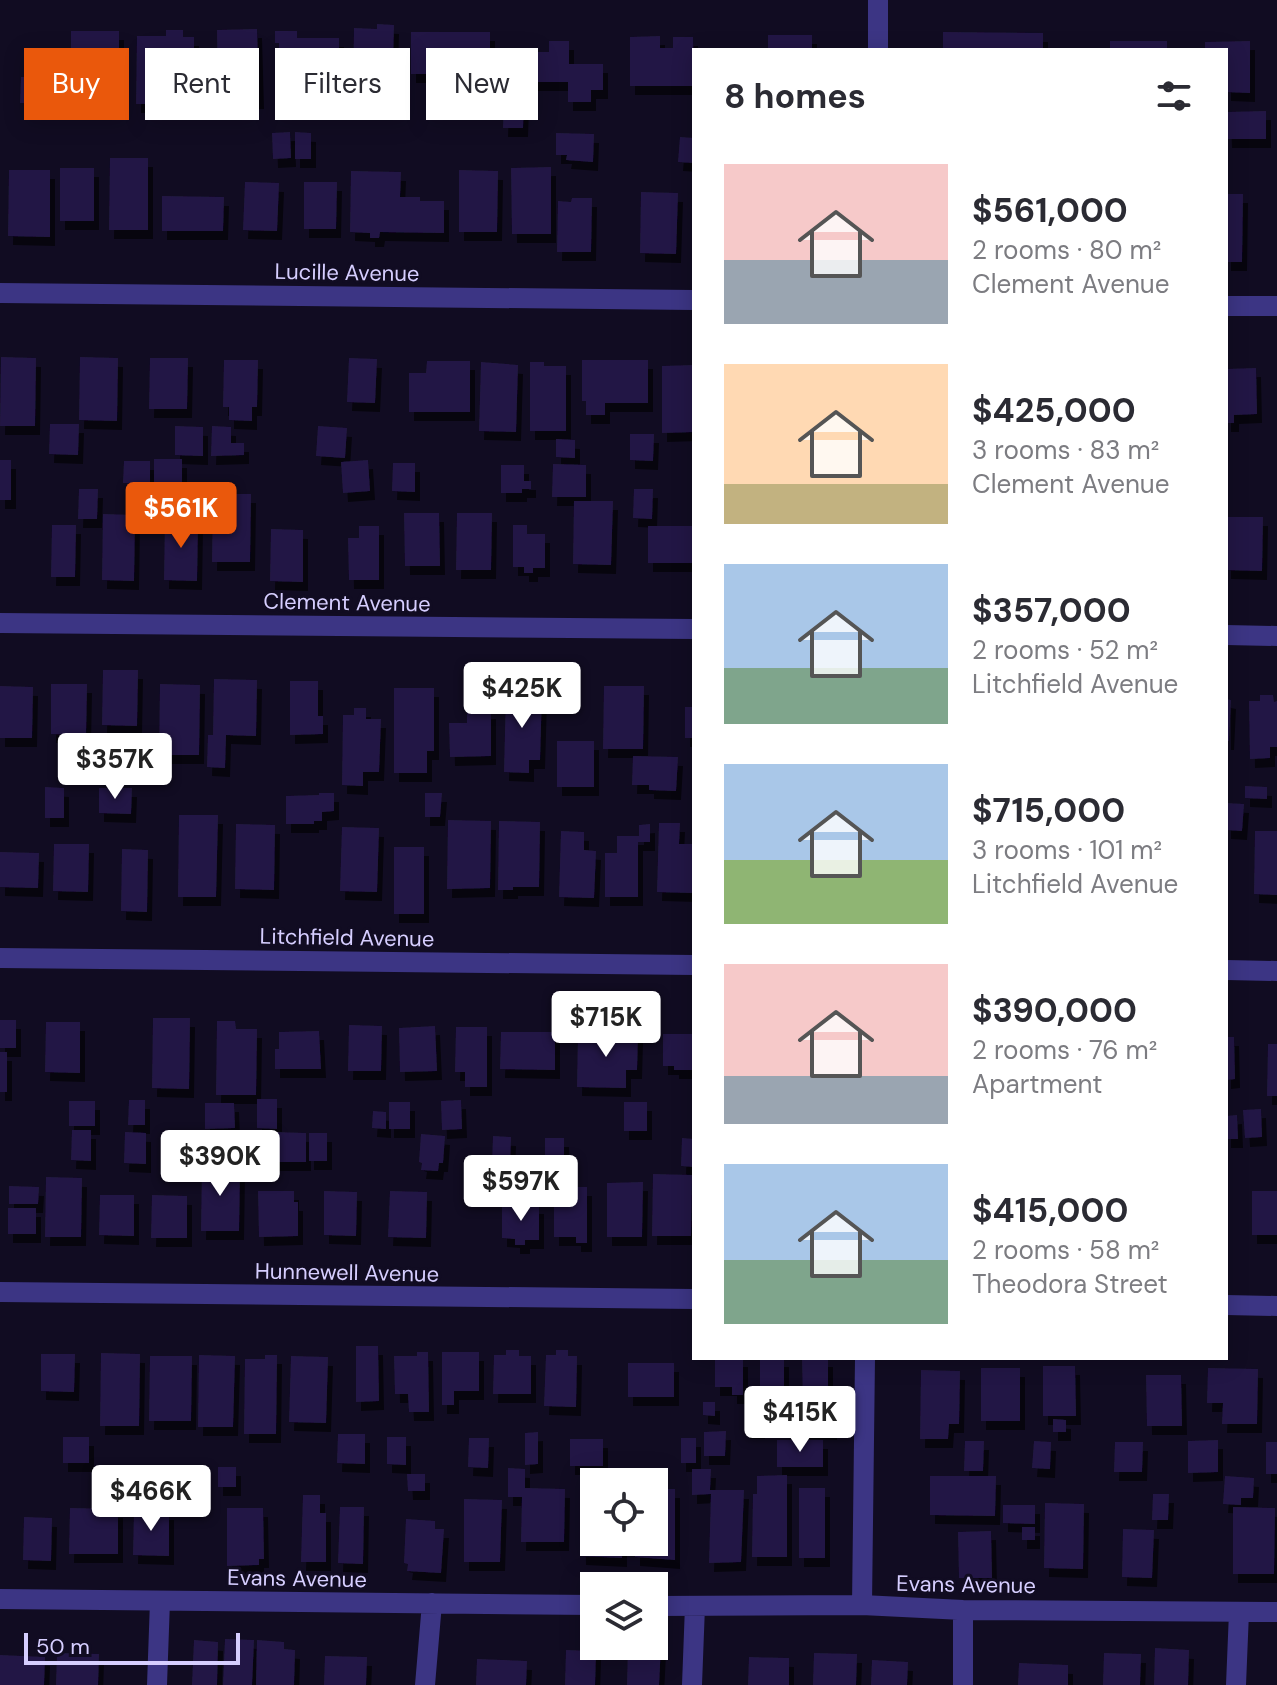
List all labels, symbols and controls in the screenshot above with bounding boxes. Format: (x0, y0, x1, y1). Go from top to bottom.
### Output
chip: Buy (24, 48, 129, 120)
chip: Rent (145, 48, 259, 120)
chip: Filters (275, 48, 410, 120)
chip: New (426, 48, 538, 120)
text: 8 homes (724, 74, 866, 119)
icon: filters (1152, 74, 1196, 118)
text: $561,000 (972, 188, 1128, 233)
icon: home (788, 196, 884, 292)
text: 2 rooms · 80 m² (972, 233, 1161, 267)
street label: Lucille Avenue (274, 257, 420, 288)
text: Clement Avenue (972, 267, 1170, 301)
text: $425,000 (972, 388, 1136, 433)
icon: home (788, 396, 884, 492)
text: 3 rooms · 83 m² (972, 433, 1159, 467)
text: Clement Avenue (972, 467, 1170, 501)
pin: $561K (125, 482, 237, 550)
text: $561K (144, 491, 218, 525)
street label: Clement Avenue (263, 587, 431, 618)
text: $357,000 (972, 588, 1131, 633)
icon: home (788, 596, 884, 692)
text: 2 rooms · 52 m² (972, 633, 1158, 667)
pin: $425K (466, 662, 578, 730)
text: Litchfield Avenue (972, 667, 1178, 701)
text: $425K (482, 671, 562, 705)
pin: $357K (59, 733, 171, 801)
text: $357K (76, 742, 154, 776)
text: $715,000 (972, 788, 1125, 833)
icon: home (788, 796, 884, 892)
text: 3 rooms · 101 m² (972, 833, 1162, 867)
text: Litchfield Avenue (972, 867, 1178, 901)
street label: Litchfield Avenue (259, 921, 435, 954)
text: $390,000 (972, 988, 1137, 1033)
pin: $715K (550, 991, 662, 1059)
icon: home (788, 996, 884, 1092)
text: $715K (570, 1000, 642, 1034)
text: 2 rooms · 76 m² (972, 1033, 1157, 1067)
text: Apartment (972, 1067, 1103, 1101)
pin: $390K (164, 1130, 276, 1198)
text: $390K (179, 1139, 261, 1173)
pin: $597K (465, 1155, 577, 1223)
text: $597K (482, 1164, 560, 1198)
text: $415,000 (972, 1188, 1128, 1233)
icon: home (788, 1196, 884, 1292)
text: 2 rooms · 58 m² (972, 1233, 1159, 1267)
street label: Hunnewell Avenue (255, 1256, 439, 1289)
text: Theodora Street (972, 1267, 1168, 1301)
pin: $415K (744, 1386, 856, 1454)
text: $415K (762, 1395, 838, 1429)
pin: $466K (95, 1465, 207, 1533)
map controls (580, 1468, 668, 1660)
button: locate (580, 1468, 668, 1556)
text: $466K (110, 1474, 192, 1508)
street label: Evans Avenue (227, 1563, 367, 1594)
street label: Evans Avenue (896, 1569, 1036, 1600)
button: layers (580, 1572, 668, 1660)
scale bar (24, 1629, 240, 1665)
text: 50 m (36, 1632, 90, 1661)

